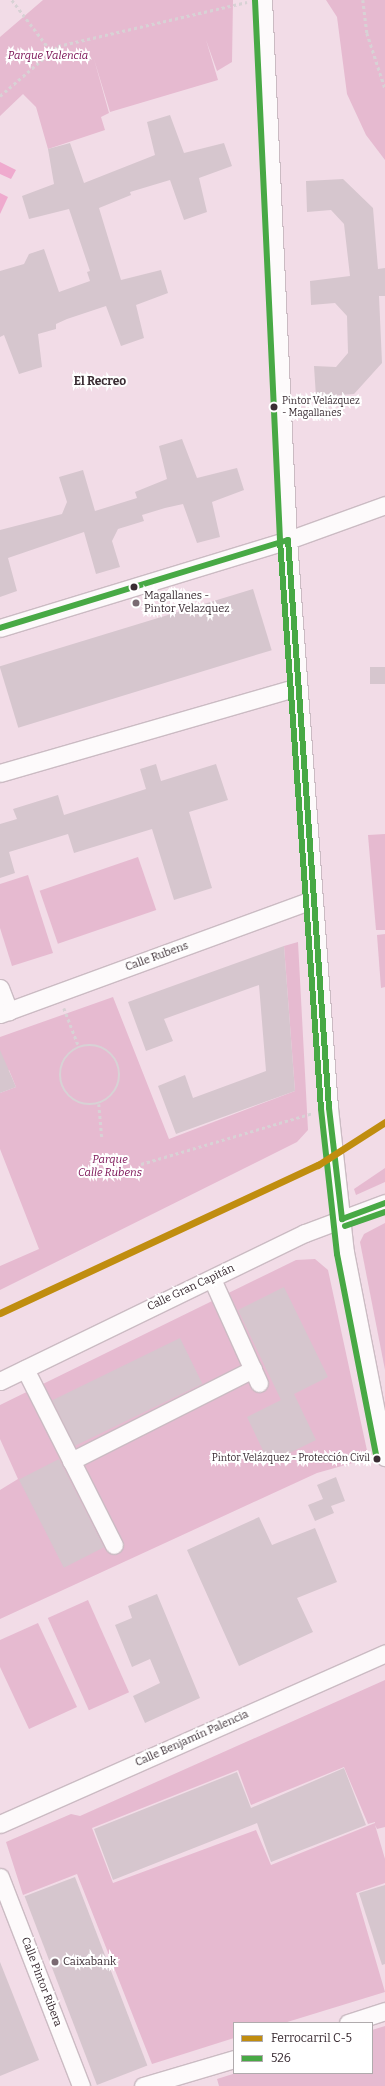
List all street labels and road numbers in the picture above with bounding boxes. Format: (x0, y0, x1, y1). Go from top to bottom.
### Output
street label: Calle Rubens (124, 940, 190, 974)
street label: Calle Gran Capitán (145, 1262, 237, 1314)
street label: Calle Benjamín Palencia (133, 1708, 251, 1770)
street label: Calle Pintor Ribera (18, 1935, 64, 2029)

